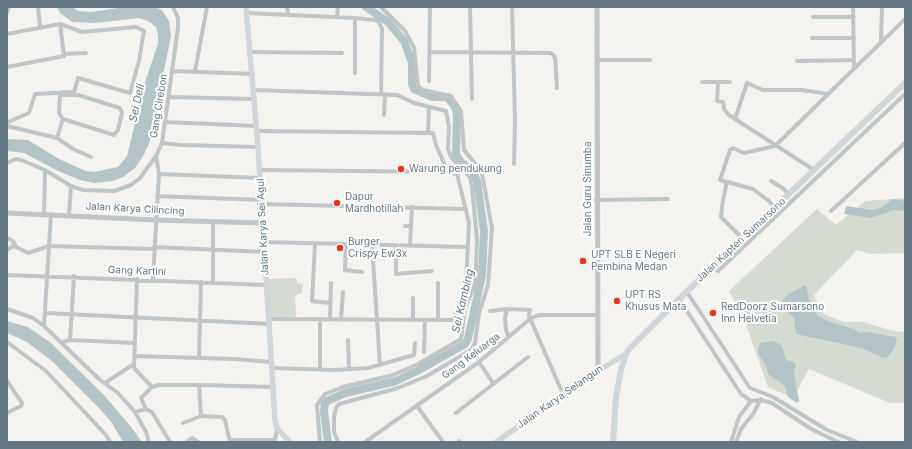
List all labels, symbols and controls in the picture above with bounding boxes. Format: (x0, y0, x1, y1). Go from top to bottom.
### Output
street label: Gang Cirebon (148, 73, 170, 139)
water label: Sei Deli (127, 83, 147, 123)
street label: Jalan Guru Sinumba (582, 141, 594, 237)
place label: Warung pendukung (409, 163, 502, 175)
marker: Warung pendukung (396, 164, 406, 174)
street label: Jalan Karya Sei Agul (254, 178, 272, 276)
place label: Dapur Mardhotillah (345, 191, 403, 214)
street label: Jalan Kapten Sumarsono (694, 195, 788, 285)
marker: Dapur Mardhotillah (332, 198, 342, 208)
street label: Jalan Karya Cilincing (85, 200, 185, 218)
place label: Burger Crispy Ew3x (348, 236, 407, 260)
marker: Burger Crispy Ew3x (335, 243, 345, 253)
place label: UPT SLB E Negeri Pembina Medan (591, 249, 676, 272)
marker: UPT SLB E Negeri Pembina Medan (578, 256, 588, 266)
street label: Gang Kartini (108, 264, 166, 278)
water label: Sei Kambing (449, 268, 477, 334)
place label: UPT RS Khusus Mata (625, 289, 686, 312)
marker: UPT RS Khusus Mata (612, 296, 622, 306)
place label: RedDoorz Sumarsono Inn Helvetia (721, 301, 824, 324)
marker: RedDoorz Sumarsono Inn Helvetia (708, 308, 718, 318)
street label: Gang Keluarga (440, 330, 502, 382)
street label: Jalan Karya Selangun (515, 363, 605, 431)

